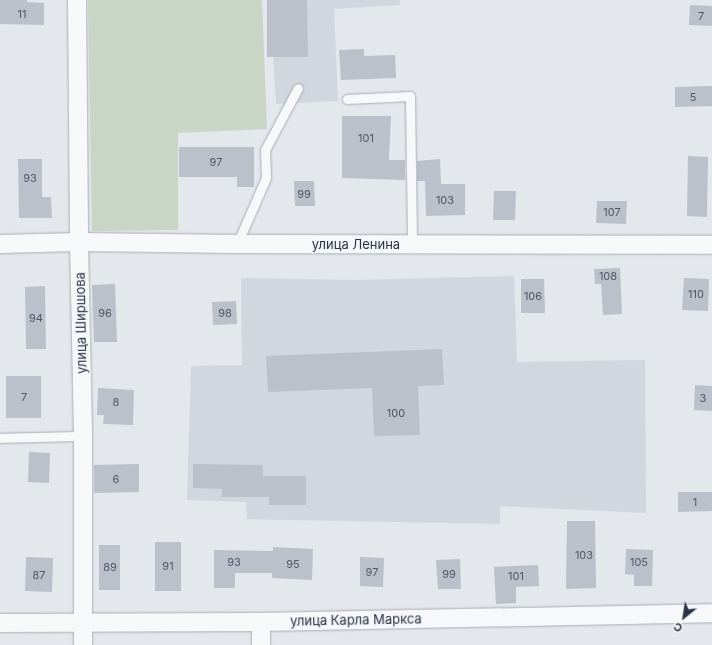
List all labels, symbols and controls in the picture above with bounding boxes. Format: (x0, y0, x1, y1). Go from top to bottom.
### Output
house number: 11 (18, 7, 26, 21)
house number: 7 (698, 9, 704, 23)
house number: 5 (690, 90, 696, 104)
house number: 101 (358, 131, 374, 145)
house number: 97 (210, 155, 222, 169)
house number: 93 (23, 171, 37, 185)
house number: 99 (297, 187, 311, 201)
house number: 103 (436, 193, 454, 207)
house number: 107 (603, 205, 621, 219)
street label: улица Ленина (312, 236, 400, 252)
house number: 108 (599, 269, 617, 283)
street label: улица Ширшова (72, 272, 90, 374)
house number: 110 (688, 287, 704, 301)
house number: 106 (524, 289, 542, 303)
house number: 96 (98, 306, 112, 320)
house number: 98 (218, 306, 232, 320)
house number: 94 (29, 311, 43, 325)
house number: 7 (21, 390, 27, 404)
house number: 3 (700, 391, 706, 405)
house number: 8 (113, 395, 119, 409)
house number: 100 (387, 406, 405, 420)
house number: 6 (113, 472, 119, 486)
house number: 1 (693, 495, 697, 509)
house number: 103 (575, 548, 593, 562)
house number: 93 (227, 555, 241, 569)
house number: 105 (630, 555, 648, 569)
house number: 95 (286, 557, 300, 571)
house number: 91 (162, 559, 174, 573)
house number: 89 (103, 560, 117, 574)
house number: 97 (366, 565, 378, 579)
house number: 99 (442, 567, 456, 581)
house number: 87 (32, 568, 46, 582)
house number: 101 (508, 569, 524, 583)
north arrow (664, 597, 704, 637)
street label: улица Карла Маркса (290, 611, 422, 629)
text: С (671, 619, 685, 635)

